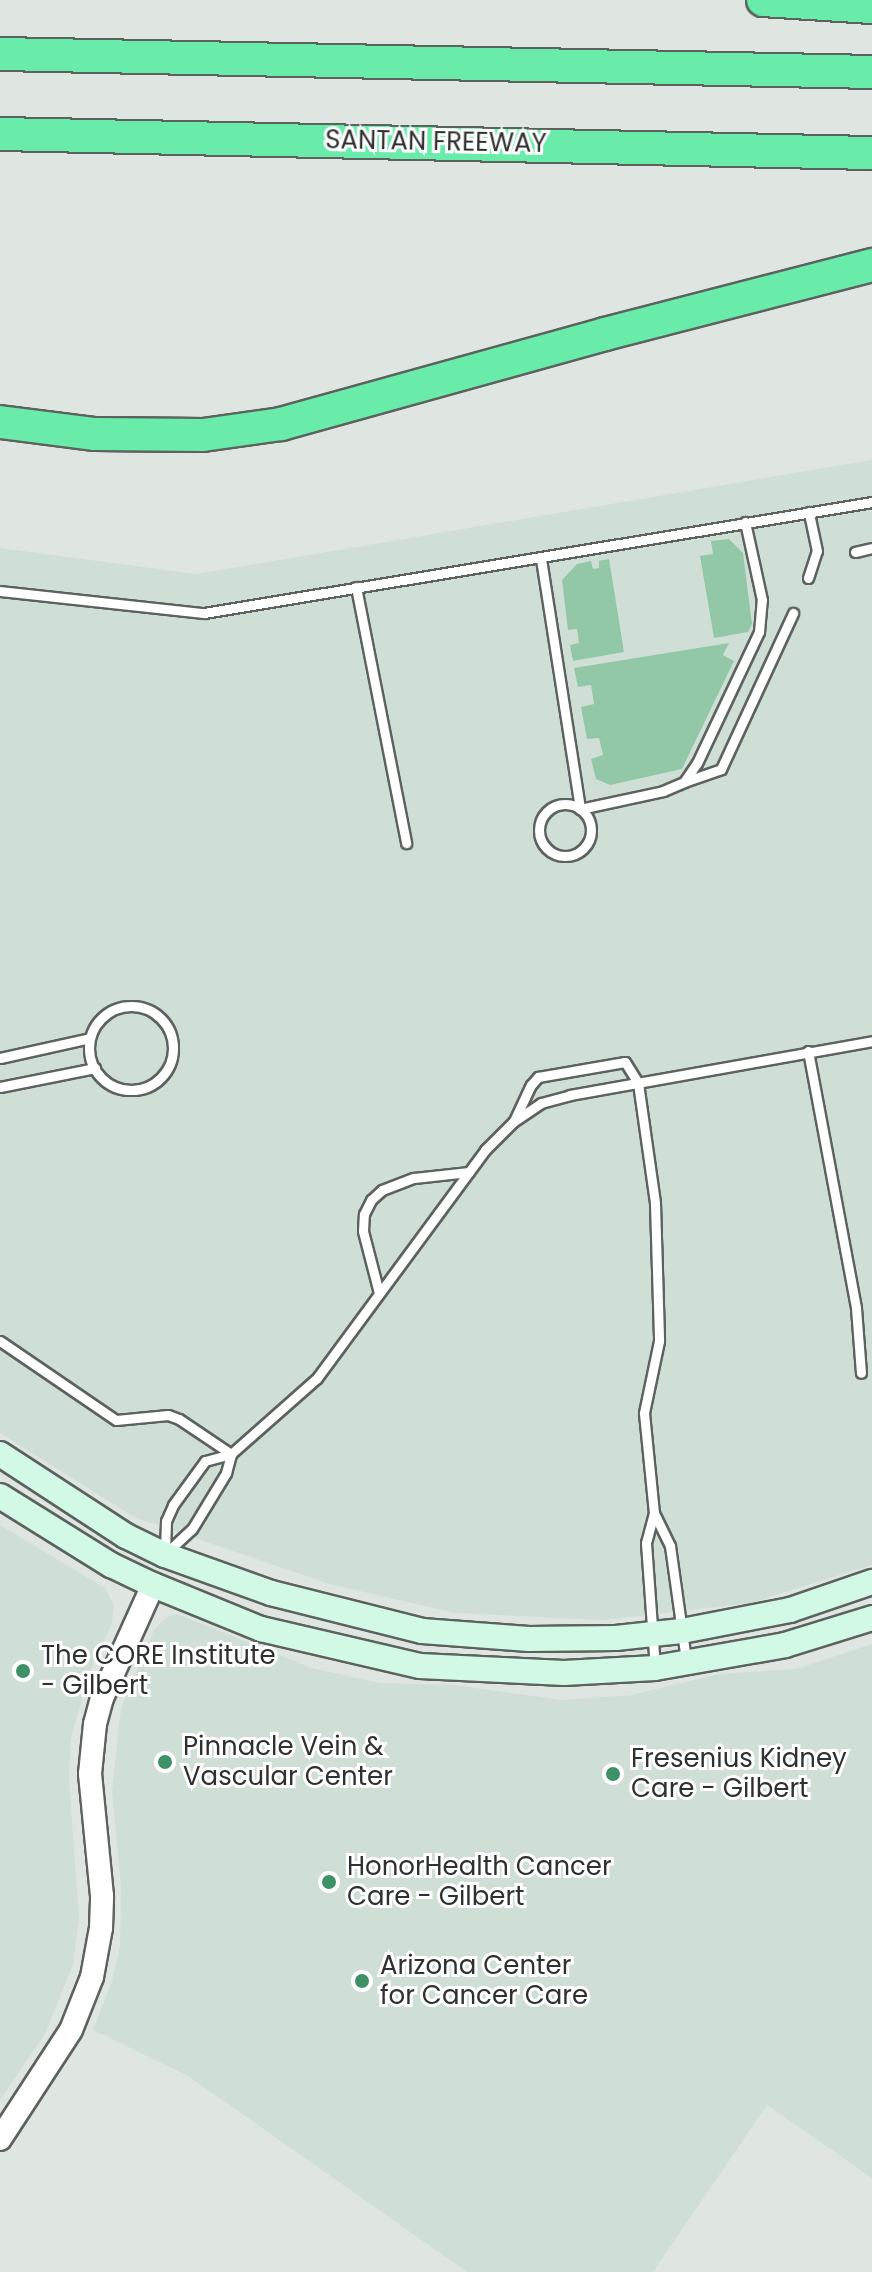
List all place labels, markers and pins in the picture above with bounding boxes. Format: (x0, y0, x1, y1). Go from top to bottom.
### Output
place label: The CORE Institute - Gilbert (41, 1640, 276, 1702)
marker: The CORE Institute - Gilbert (12, 1660, 34, 1682)
place label: Pinnacle Vein & Vascular Center (183, 1731, 393, 1792)
place label: Fresenius Kidney Care - Gilbert (631, 1743, 847, 1804)
marker: Pinnacle Vein & Vascular Center (154, 1751, 176, 1773)
marker: Fresenius Kidney Care - Gilbert (602, 1763, 624, 1785)
place label: HonorHealth Cancer Care - Gilbert (347, 1851, 612, 1912)
marker: HonorHealth Cancer Care - Gilbert (318, 1871, 340, 1893)
place label: Arizona Center for Cancer Care (380, 1950, 588, 2012)
marker: Arizona Center for Cancer Care (351, 1970, 373, 1992)

